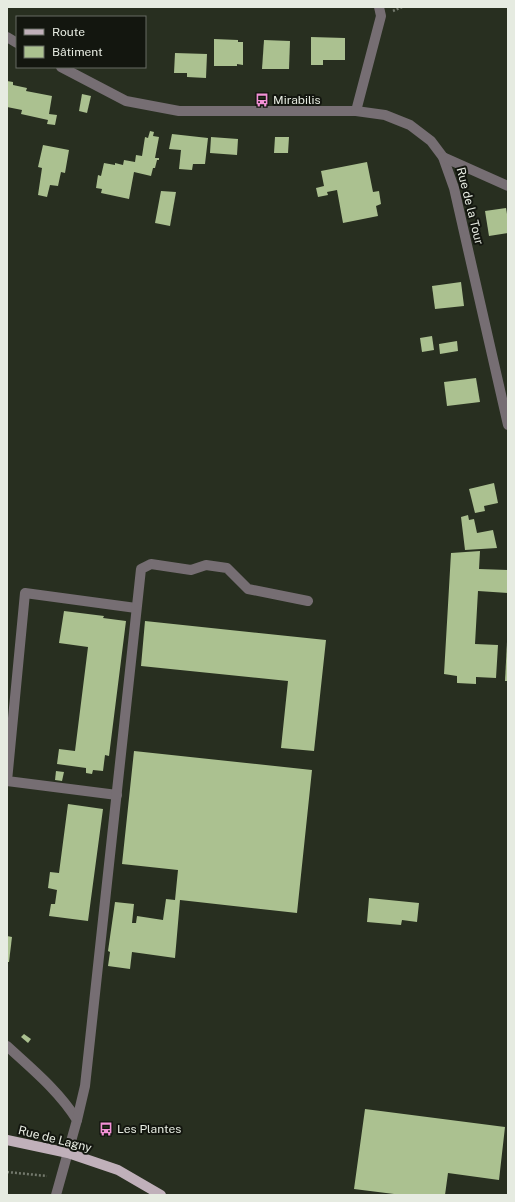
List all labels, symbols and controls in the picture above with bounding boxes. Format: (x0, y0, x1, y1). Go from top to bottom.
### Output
legend (16, 16, 146, 68)
text: Route (52, 25, 85, 39)
text: Bâtiment (52, 45, 103, 59)
bus stop icon: Mirabilis (254, 92, 270, 108)
place label: Mirabilis (273, 93, 321, 107)
street label: Rue de la Tour (454, 166, 486, 246)
bus stop icon: Les Plantes (98, 1121, 114, 1137)
place label: Les Plantes (117, 1122, 181, 1136)
street label: Rue de Lagny (17, 1123, 94, 1155)

